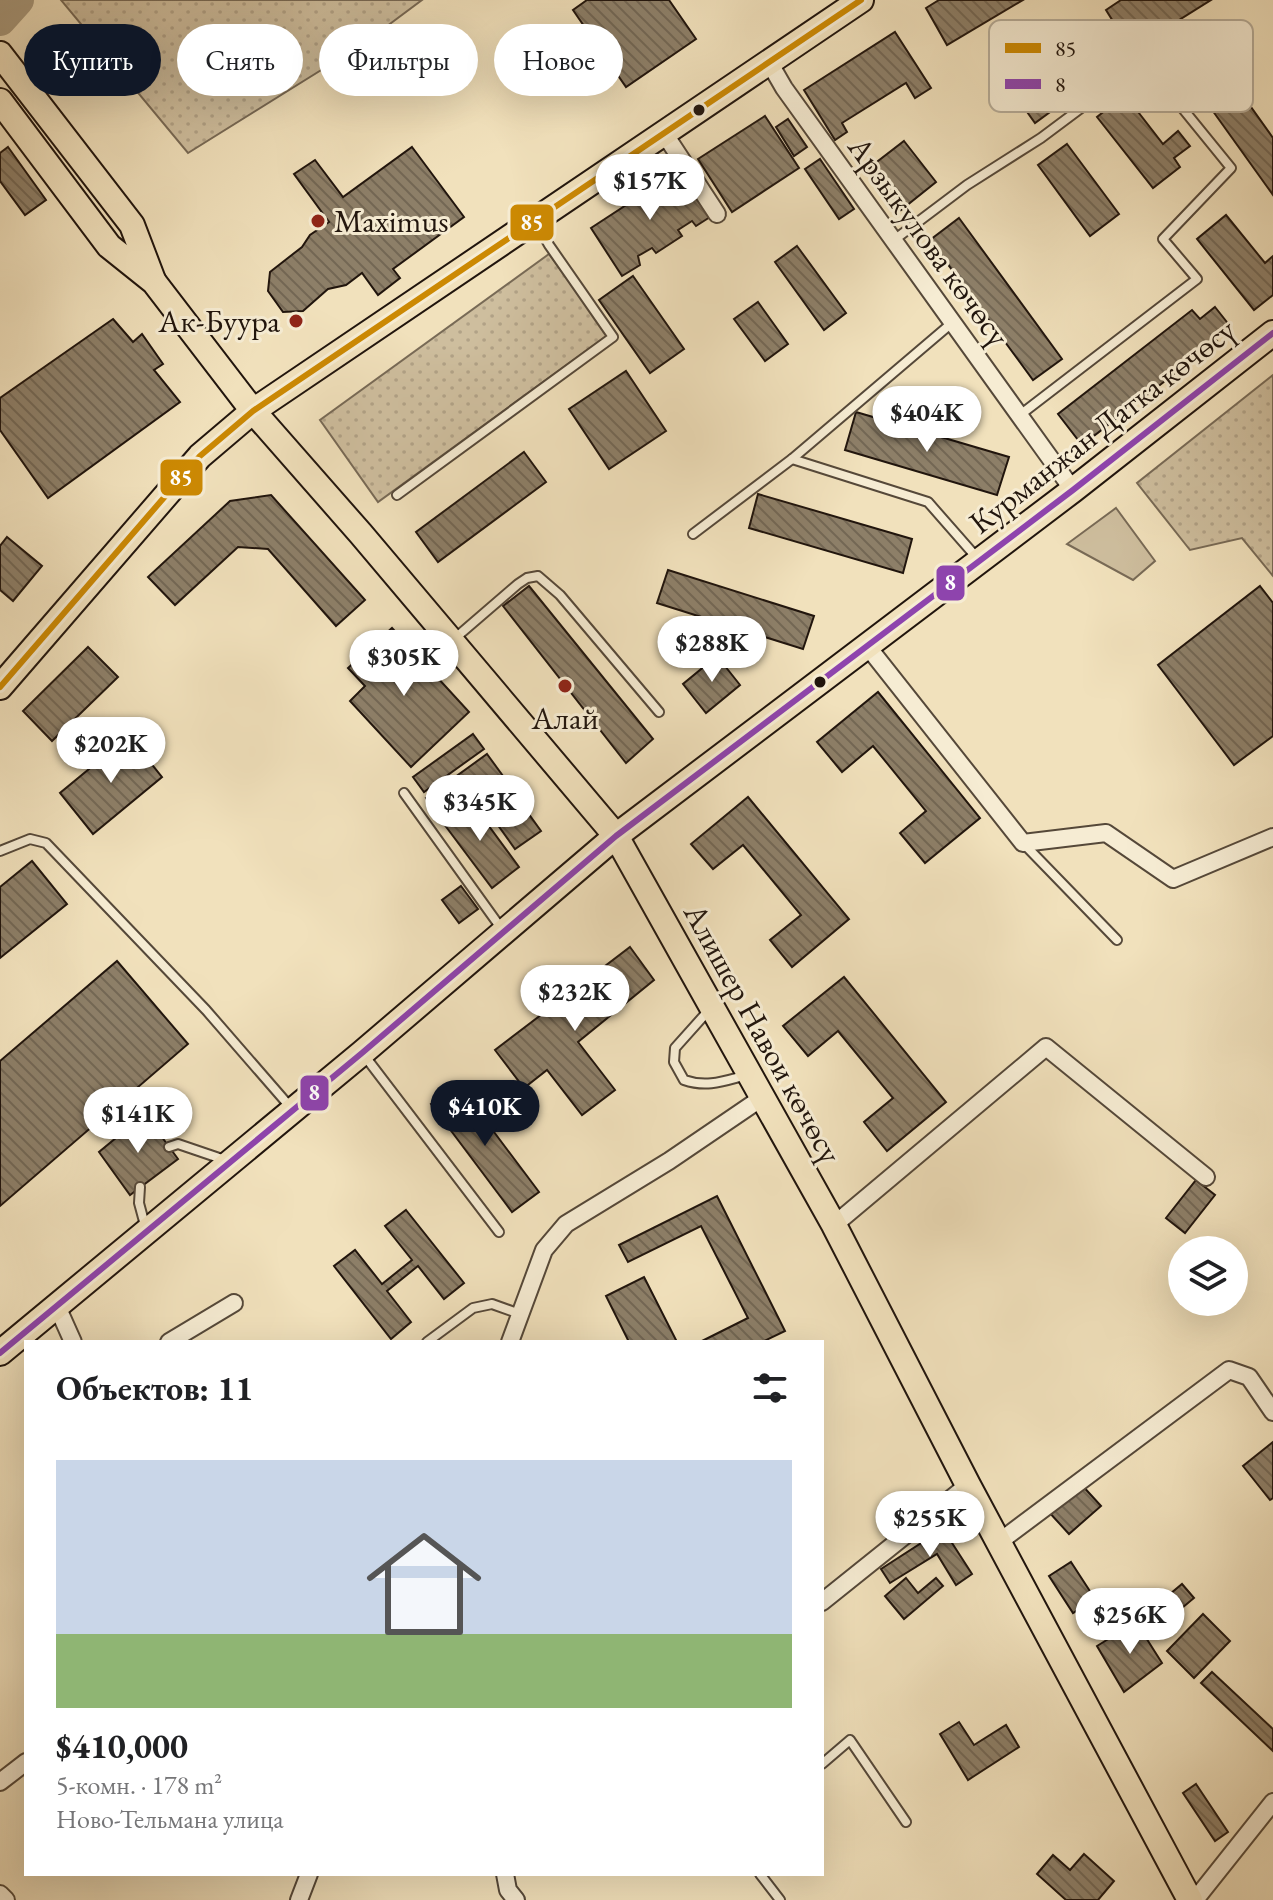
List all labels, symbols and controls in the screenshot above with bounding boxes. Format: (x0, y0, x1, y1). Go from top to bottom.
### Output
legend (989, 20, 1253, 112)
chip: Купить (24, 24, 161, 96)
chip: Снять (177, 24, 303, 96)
chip: Фильтры (319, 24, 478, 96)
chip: Новое (494, 24, 623, 96)
text: 85 (1055, 34, 1076, 63)
text: 8 (1055, 70, 1066, 99)
unlabelled marker (691, 102, 707, 118)
street label: Арзыкулова көчөсү (838, 127, 1020, 355)
pin: $157K (594, 154, 706, 222)
text: $157K (613, 163, 687, 197)
place label: Maximus (334, 200, 449, 242)
line badge: 85 (509, 203, 555, 242)
text: 85 (520, 208, 544, 237)
marker: Maximus (309, 212, 327, 230)
place label: Ак-Буура (157, 300, 280, 342)
street label: Курманжан Датка көчөсү (960, 308, 1245, 543)
marker: Ак-Буура (287, 312, 305, 330)
pin: $404K (871, 386, 983, 454)
text: $404K (890, 395, 964, 429)
line badge: 85 (159, 458, 204, 497)
text: 85 (169, 463, 193, 492)
line badge: 8 (935, 564, 966, 602)
text: 8 (944, 568, 956, 597)
pin: $288K (656, 616, 768, 684)
text: $288K (675, 625, 749, 659)
pin: $305K (348, 630, 460, 698)
text: $305K (367, 639, 441, 673)
unlabelled marker (812, 674, 828, 690)
marker: Алай (556, 677, 574, 695)
place label: Алай (530, 697, 599, 739)
pin: $202K (55, 717, 167, 785)
text: $202K (74, 726, 148, 760)
pin: $345K (424, 775, 536, 843)
text: $345K (443, 784, 517, 818)
street label: Алишер Навои көчөсү (674, 895, 852, 1171)
pin: $232K (519, 965, 631, 1033)
text: $232K (538, 974, 612, 1008)
line badge: 8 (299, 1074, 330, 1112)
text: 8 (308, 1078, 320, 1107)
pin: $410K (429, 1080, 541, 1148)
pin: $141K (82, 1087, 194, 1155)
text: $410K (448, 1089, 522, 1123)
text: $141K (101, 1096, 175, 1130)
map controls (1168, 1236, 1248, 1316)
button: layers (1168, 1236, 1248, 1316)
text: Объектов: 11 (56, 1366, 253, 1410)
icon: filters (748, 1366, 792, 1410)
pin: $255K (874, 1491, 986, 1559)
text: $255K (893, 1500, 967, 1534)
icon: home (352, 1512, 496, 1656)
pin: $256K (1074, 1588, 1186, 1656)
text: $256K (1093, 1597, 1167, 1631)
text: $410,000 (56, 1724, 188, 1768)
text: 5-комн. · 178 m² (56, 1768, 222, 1802)
text: Ново-Тельмана улица (56, 1802, 284, 1836)

